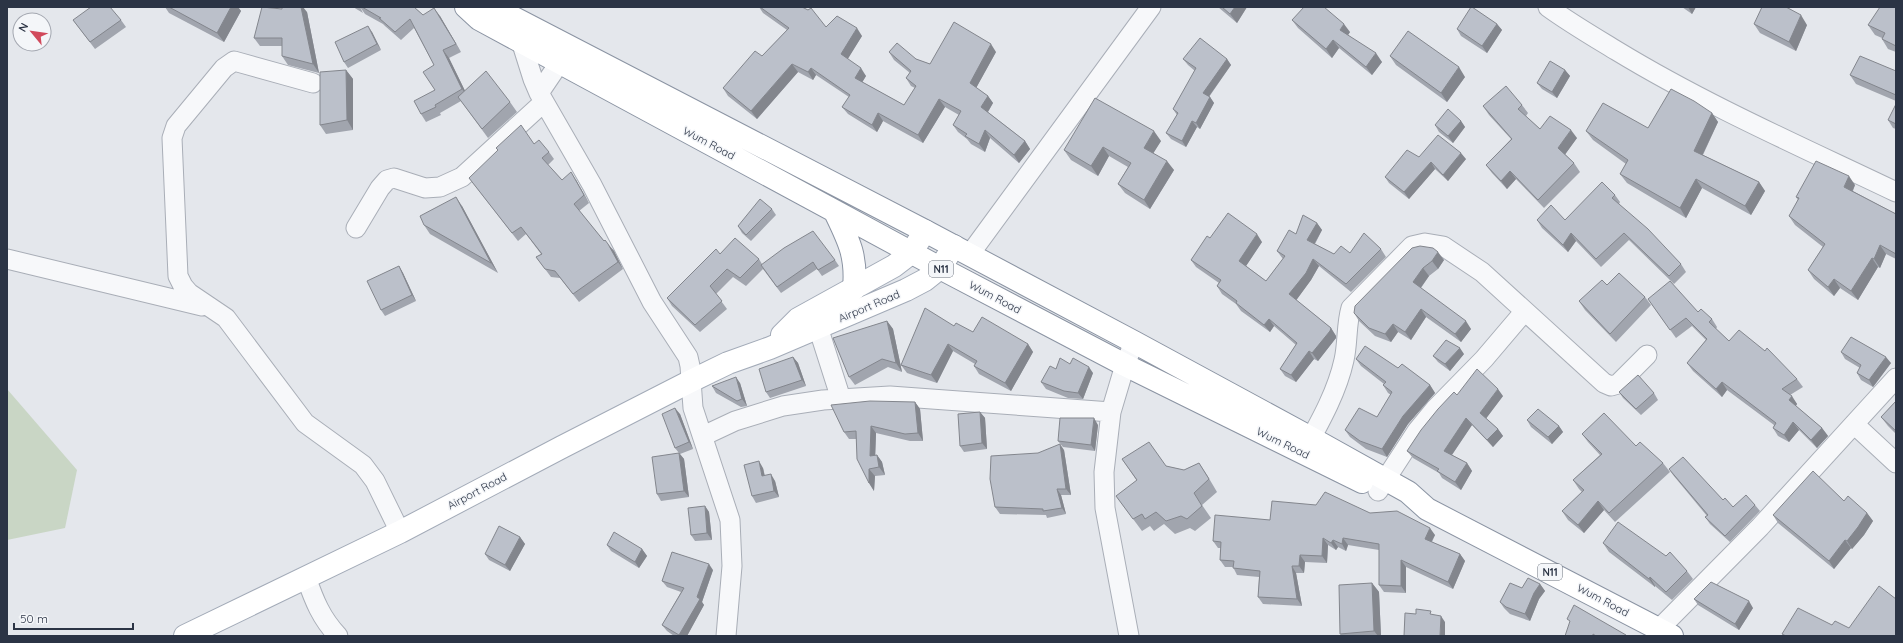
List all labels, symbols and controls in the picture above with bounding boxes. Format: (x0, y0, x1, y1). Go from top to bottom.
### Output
north arrow (12, 12, 52, 52)
text: N (15, 20, 31, 34)
street label: Wum Road (681, 123, 737, 163)
road number: N11 (929, 261, 953, 277)
street label: Wum Road (967, 277, 1023, 317)
street label: Airport Road (836, 287, 902, 325)
street label: Wum Road (1254, 424, 1312, 462)
street label: Airport Road (445, 469, 509, 513)
road number: N11 (1538, 564, 1562, 580)
street label: Wum Road (1575, 580, 1631, 620)
scale bar (14, 605, 133, 631)
text: 50 m (20, 611, 48, 626)

